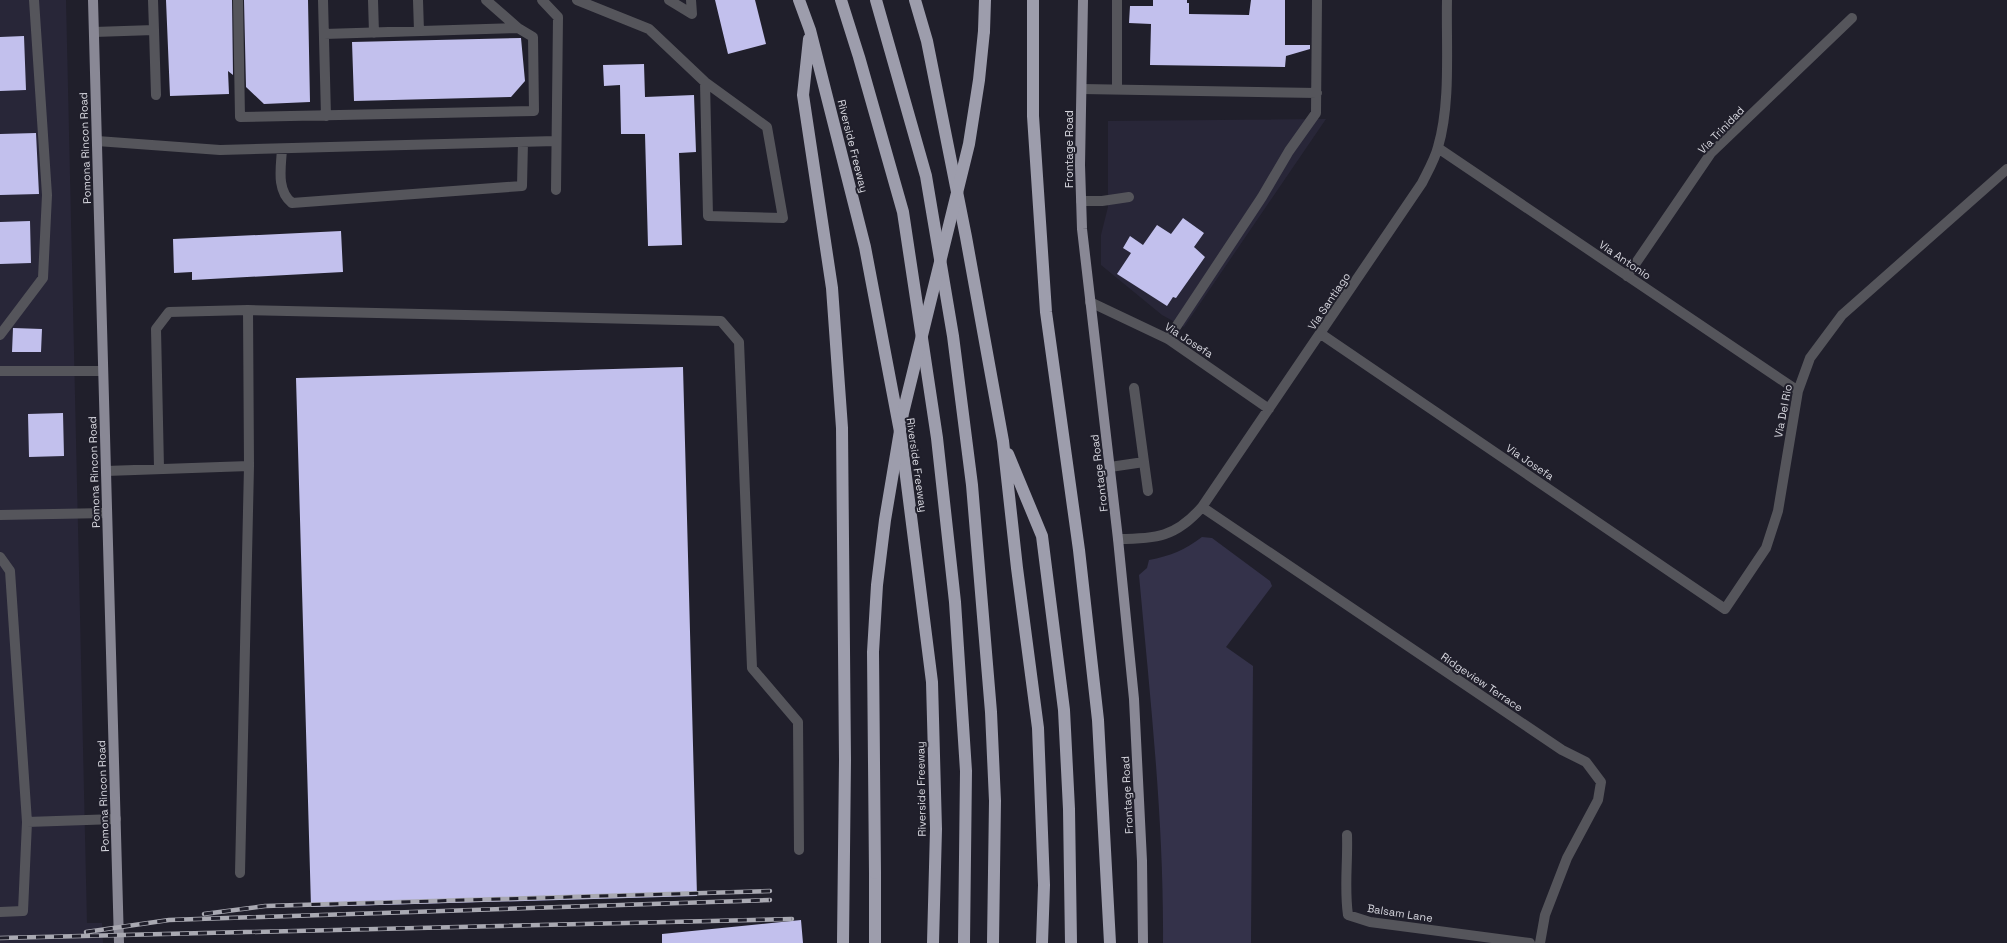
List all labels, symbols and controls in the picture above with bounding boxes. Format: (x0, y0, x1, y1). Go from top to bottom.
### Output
street label: Pomona Rincon Road (76, 92, 94, 204)
street label: Riverside Freeway (835, 98, 871, 194)
street label: Via Trinidad (1695, 103, 1747, 157)
street label: Frontage Road (1062, 110, 1076, 188)
street label: Via Antonio (1596, 237, 1654, 283)
street label: Via Santiago (1305, 270, 1353, 332)
street label: Via Josefa (1162, 319, 1216, 361)
street label: Via Del Rio (1771, 383, 1795, 439)
street label: Pomona Rincon Road (85, 416, 103, 528)
street label: Riverside Freeway (903, 417, 931, 513)
street label: Frontage Road (1087, 433, 1111, 513)
street label: Via Josefa (1503, 441, 1557, 484)
street label: Ridgeview Terrace (1438, 649, 1526, 715)
street label: Pomona Rincon Road (94, 740, 112, 852)
street label: Riverside Freeway (913, 741, 929, 837)
street label: Frontage Road (1118, 756, 1136, 834)
street label: Balsam Lane (1366, 901, 1434, 925)

